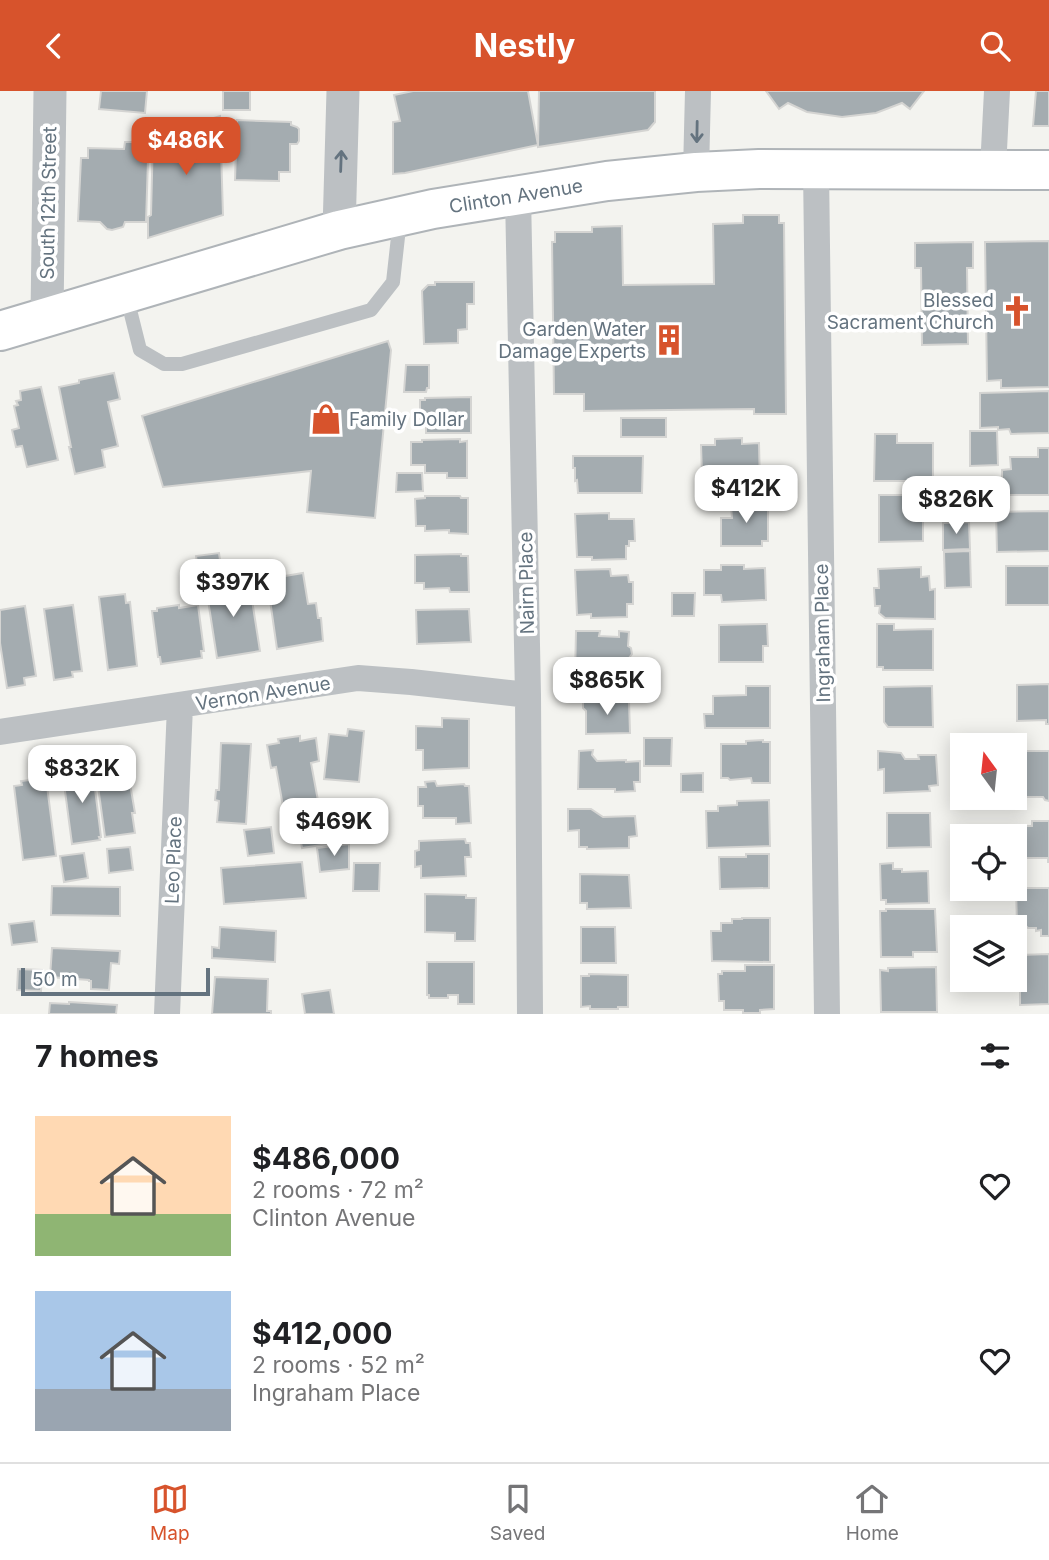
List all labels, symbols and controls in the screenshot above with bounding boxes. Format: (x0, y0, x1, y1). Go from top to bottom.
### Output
text: Nestly (474, 26, 575, 65)
icon: back (35, 27, 73, 65)
icon: search (976, 27, 1014, 65)
pin: $486K (137, 118, 235, 177)
one-way arrow (691, 120, 704, 143)
street label: South 12th Street (36, 126, 61, 280)
text: $486K (147, 126, 225, 154)
one-way arrow (334, 150, 348, 173)
street label: Clinton Avenue (447, 174, 585, 218)
place label: Blessed Sacrament Church (827, 289, 994, 334)
church icon: Blessed Sacrament Church (1000, 294, 1034, 328)
place label: Garden Water Damage Experts (498, 318, 646, 363)
building icon: Garden Water Damage Experts (652, 323, 686, 357)
shop icon: Family Dollar (309, 402, 343, 436)
place label: Family Dollar (349, 408, 465, 431)
pin: $412K (697, 465, 795, 525)
text: $412K (711, 474, 781, 502)
pin: $826K (907, 477, 1005, 536)
text: $826K (918, 485, 994, 513)
street label: Nairn Place (514, 531, 539, 635)
pin: $397K (184, 559, 282, 619)
street label: Ingraham Place (810, 563, 835, 703)
text: $397K (196, 568, 270, 596)
pin: $865K (558, 657, 656, 717)
text: $865K (569, 666, 645, 694)
street label: Vernon Avenue (194, 671, 332, 716)
north arrow (950, 733, 1027, 810)
map controls (950, 733, 1027, 992)
pin: $832K (33, 745, 131, 805)
text: $832K (44, 754, 120, 782)
pin: $469K (285, 799, 383, 858)
text: $469K (295, 807, 373, 835)
street label: Leo Place (160, 816, 187, 904)
button: locate (950, 824, 1027, 901)
button: layers (950, 915, 1027, 992)
scale bar (21, 965, 210, 997)
text: 50 m (32, 968, 78, 991)
icon: filters (976, 1037, 1014, 1075)
text: 7 homes (35, 1038, 159, 1074)
text: $486,000 (252, 1140, 400, 1176)
icon: home (91, 1144, 175, 1228)
icon: heart (976, 1167, 1014, 1205)
text: 2 rooms · 72 m² (252, 1176, 424, 1204)
text: Clinton Avenue (252, 1204, 415, 1232)
text: $412,000 (252, 1315, 392, 1351)
icon: home (91, 1319, 175, 1403)
icon: heart (976, 1342, 1014, 1380)
text: 2 rooms · 52 m² (252, 1351, 425, 1379)
text: Ingraham Place (252, 1379, 420, 1407)
tab: Map (150, 1480, 190, 1545)
tab: Saved (490, 1480, 545, 1545)
tab: Home (846, 1480, 899, 1545)

